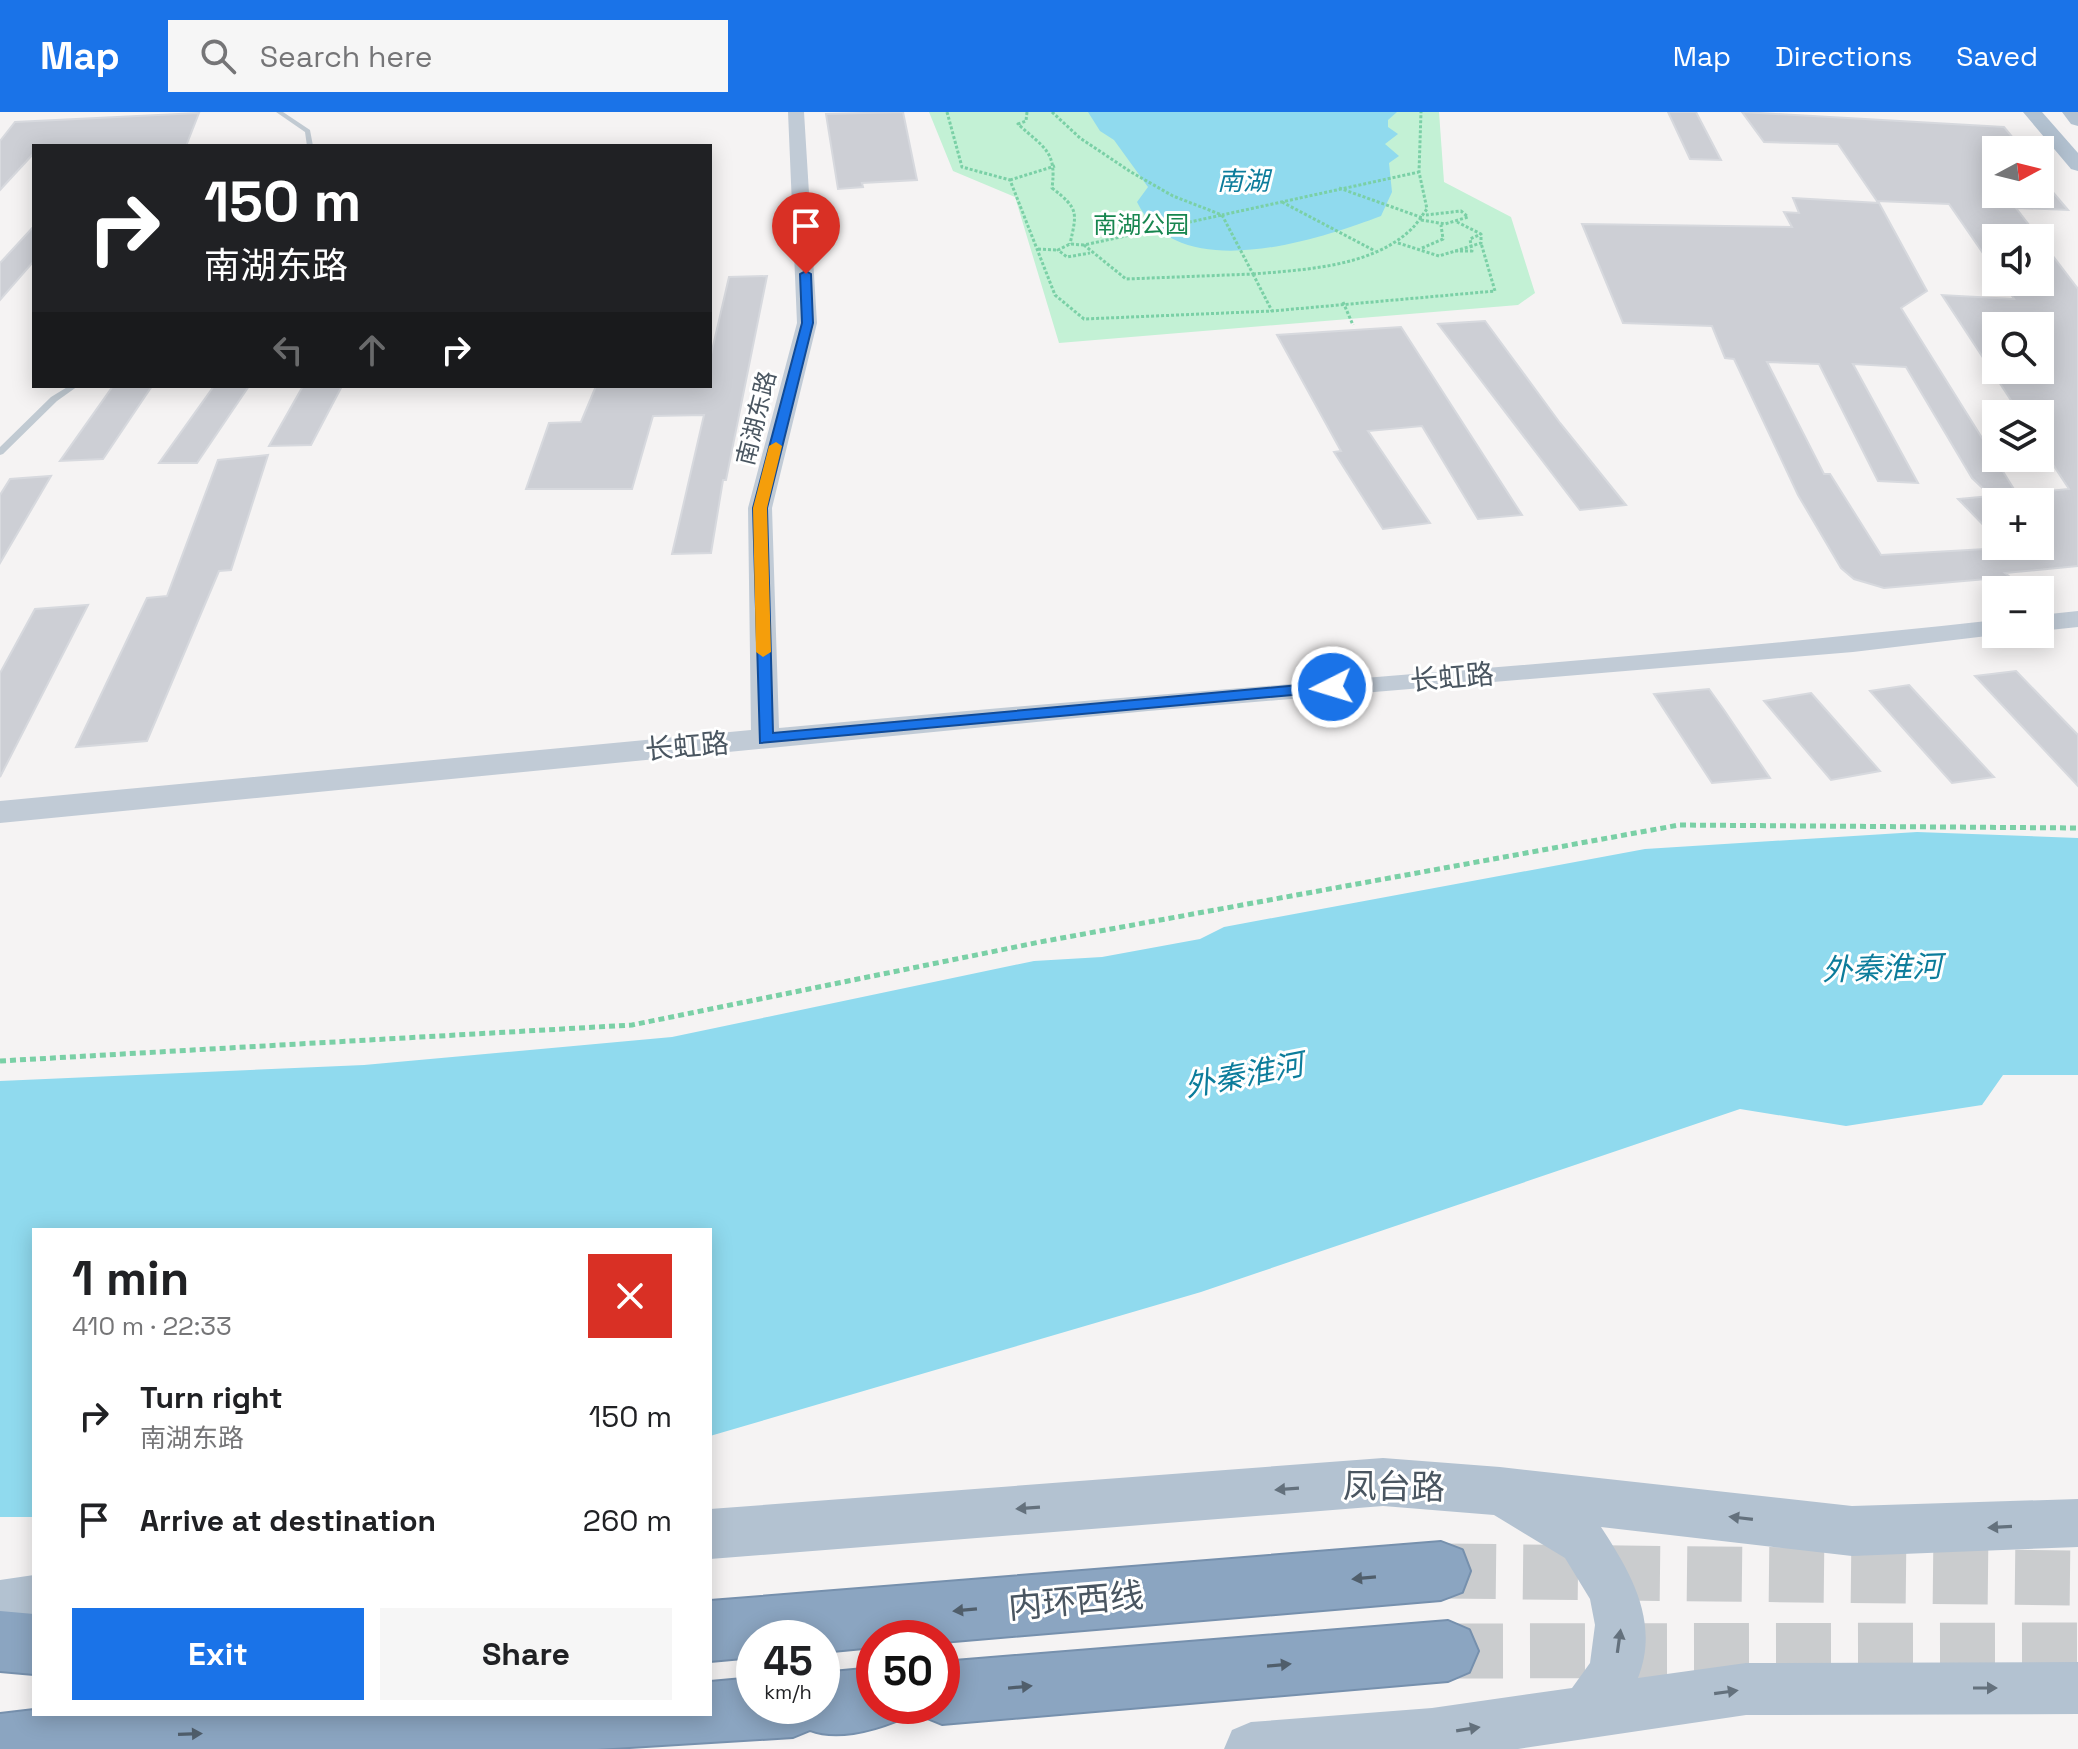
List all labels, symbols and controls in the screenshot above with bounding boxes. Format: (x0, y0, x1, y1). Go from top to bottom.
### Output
search box (168, 20, 728, 92)
text: Map (40, 32, 120, 80)
icon: search (196, 34, 240, 78)
text: Search here (260, 37, 433, 76)
text: Map (1673, 38, 1731, 74)
text: Directions (1775, 38, 1912, 74)
text: Saved (1956, 38, 2038, 74)
north arrow (1982, 136, 2054, 208)
map controls (1982, 136, 2054, 648)
water label: 南湖 (1217, 164, 1273, 198)
text: 150 m (204, 166, 361, 237)
icon: right (72, 176, 176, 280)
pin (772, 192, 840, 274)
icon: arrive (784, 204, 828, 248)
park label: 南湖公园 (1093, 209, 1189, 240)
button: sound (1982, 224, 2054, 296)
text: 南湖东路 (204, 243, 348, 289)
button: search (1982, 312, 2054, 384)
icon: left (266, 328, 310, 372)
icon: ahead (350, 328, 394, 372)
icon: right (434, 328, 478, 372)
street label: 南湖东路 (729, 368, 783, 468)
button: layers (1982, 400, 2054, 472)
button: + (1982, 488, 2054, 560)
button: − (1982, 576, 2054, 648)
position arrow (1290, 645, 1374, 729)
street label: 长虹路 (1409, 655, 1495, 699)
street label: 长虹路 (644, 724, 730, 768)
water label: 外秦淮河 (1821, 946, 1948, 990)
water label: 外秦淮河 (1181, 1043, 1312, 1106)
text: 1 min (72, 1248, 189, 1309)
button: close (588, 1254, 672, 1338)
text: 410 m · 22:33 (72, 1309, 232, 1343)
text: Turn right (140, 1378, 283, 1417)
icon: right (72, 1394, 116, 1438)
text: 150 m (589, 1397, 672, 1436)
text: 南湖东路 (140, 1421, 244, 1455)
street label: 凤台路 (1343, 1465, 1445, 1509)
one-way arrow (1274, 1483, 1299, 1496)
icon: arrive (72, 1498, 116, 1542)
text: Arrive at destination (140, 1501, 436, 1540)
text: 260 m (583, 1501, 672, 1540)
one-way arrow (1015, 1502, 1040, 1515)
one-way arrow (1728, 1512, 1753, 1525)
one-way arrow (1987, 1521, 2012, 1534)
one-way arrow (1351, 1572, 1376, 1585)
street label: 内环西线 (1006, 1574, 1146, 1628)
one-way arrow (952, 1604, 977, 1617)
button: Exit (72, 1608, 364, 1700)
button: Share (380, 1608, 672, 1700)
speed limit sign: 50 (856, 1620, 960, 1724)
one-way arrow (1613, 1628, 1626, 1653)
text: 45 (763, 1636, 813, 1687)
one-way arrow (1267, 1658, 1292, 1671)
text: km/h (764, 1679, 812, 1705)
one-way arrow (1008, 1680, 1033, 1693)
one-way arrow (1973, 1682, 1998, 1694)
one-way arrow (1713, 1685, 1738, 1698)
one-way arrow (1456, 1722, 1481, 1735)
one-way arrow (178, 1728, 203, 1741)

